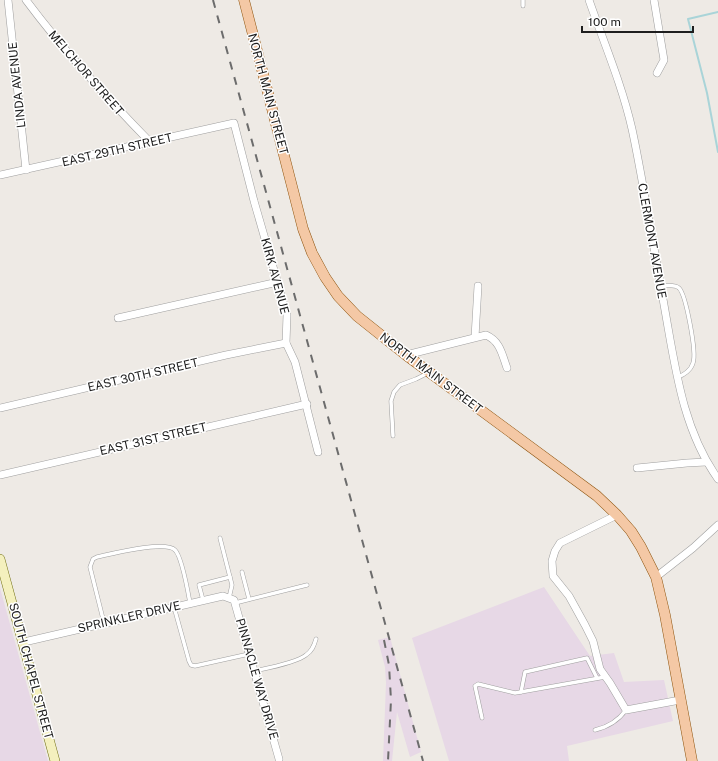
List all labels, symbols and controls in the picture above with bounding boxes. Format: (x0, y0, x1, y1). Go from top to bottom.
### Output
scale bar (582, 8, 693, 34)
text: 100 m (588, 15, 621, 29)
street label: MELCHOR STREET (45, 28, 127, 118)
street label: NORTH MAIN STREET (245, 32, 291, 156)
street label: LINDA AVENUE (6, 41, 28, 129)
street label: EAST 29TH STREET (60, 130, 174, 170)
street label: CLERMONT AVENUE (635, 182, 669, 300)
street label: KIRK AVENUE (258, 236, 292, 316)
street label: NORTH MAIN STREET (377, 330, 485, 416)
street label: EAST 30TH STREET (86, 355, 200, 395)
street label: EAST 31ST STREET (98, 420, 208, 458)
street label: SPRINKLER DRIVE (76, 598, 182, 636)
street label: SOUTH CHAPEL STREET (6, 601, 56, 741)
street label: PINNACLE WAY DRIVE (233, 617, 281, 741)

